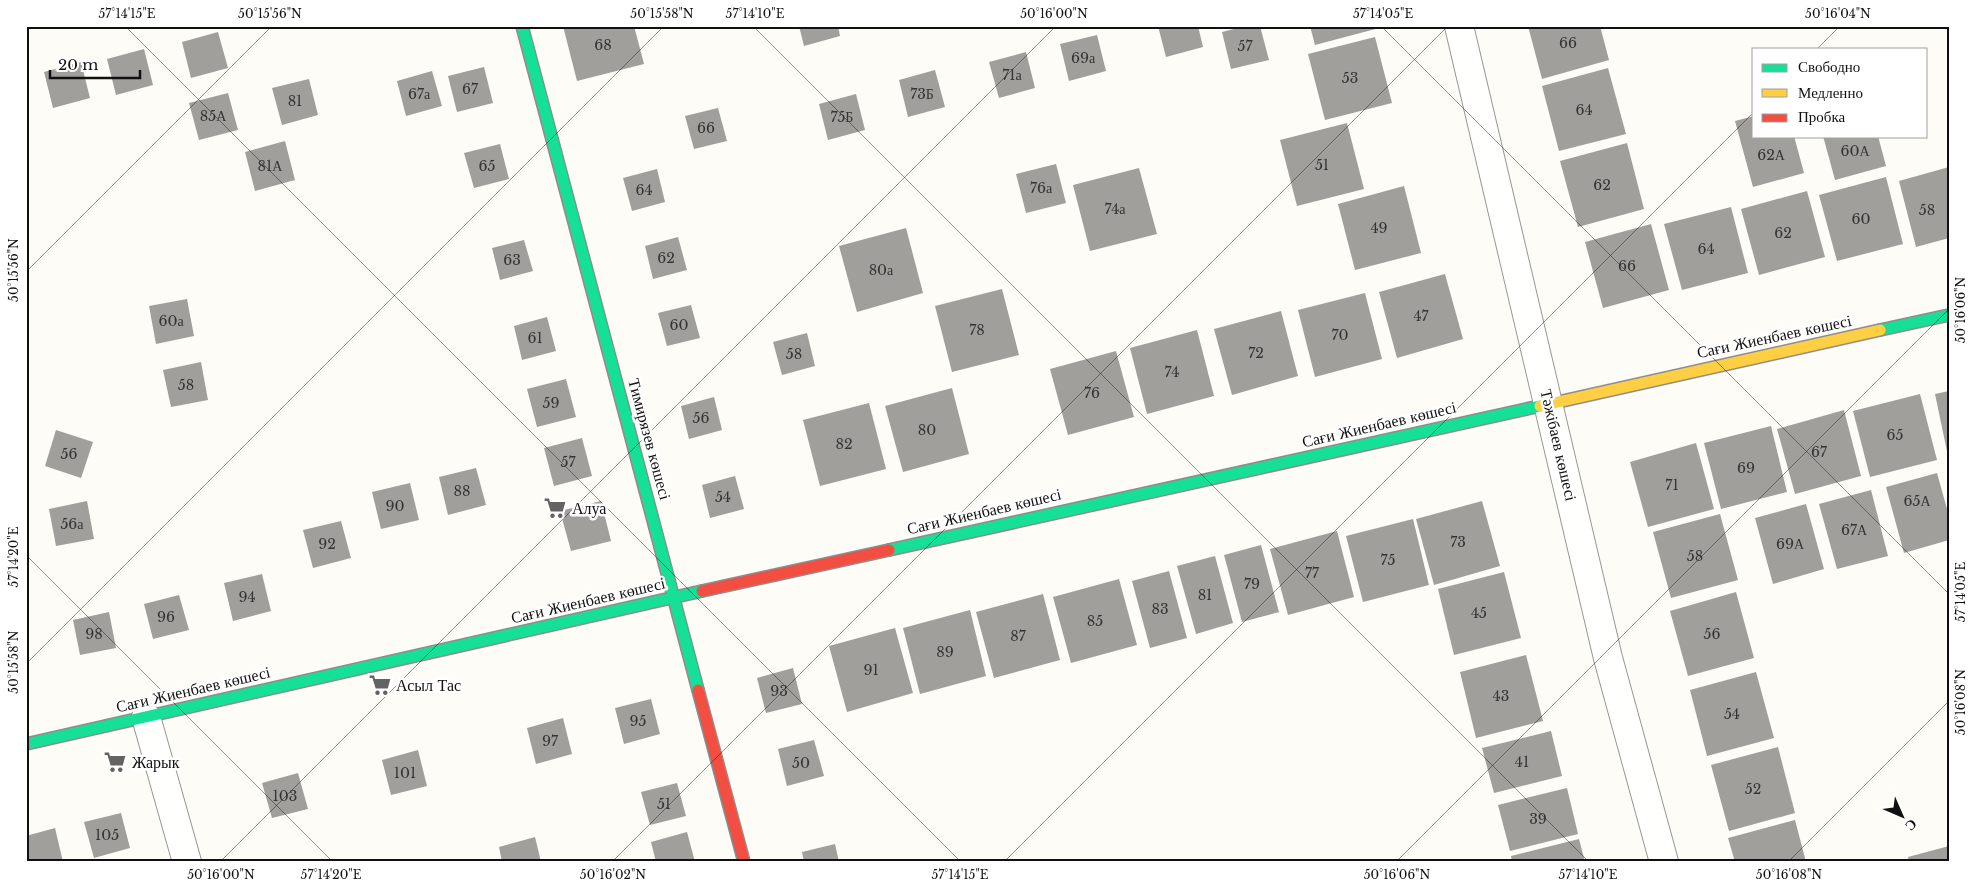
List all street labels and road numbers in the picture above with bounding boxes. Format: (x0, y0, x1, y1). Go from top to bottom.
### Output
street label: Сағи Жиенбаев көшесі (1695, 310, 1854, 362)
street label: Тимирязев көшесі (624, 376, 676, 502)
street label: Тәжібаев көшесі (1536, 387, 1582, 503)
street label: Сағи Жиенбаев көшесі (1300, 396, 1459, 451)
street label: Сағи Жиенбаев көшесі (905, 483, 1064, 538)
street label: Сағи Жиенбаев көшесі (509, 572, 668, 627)
street label: Сағи Жиенбаев көшесі (114, 661, 273, 716)

